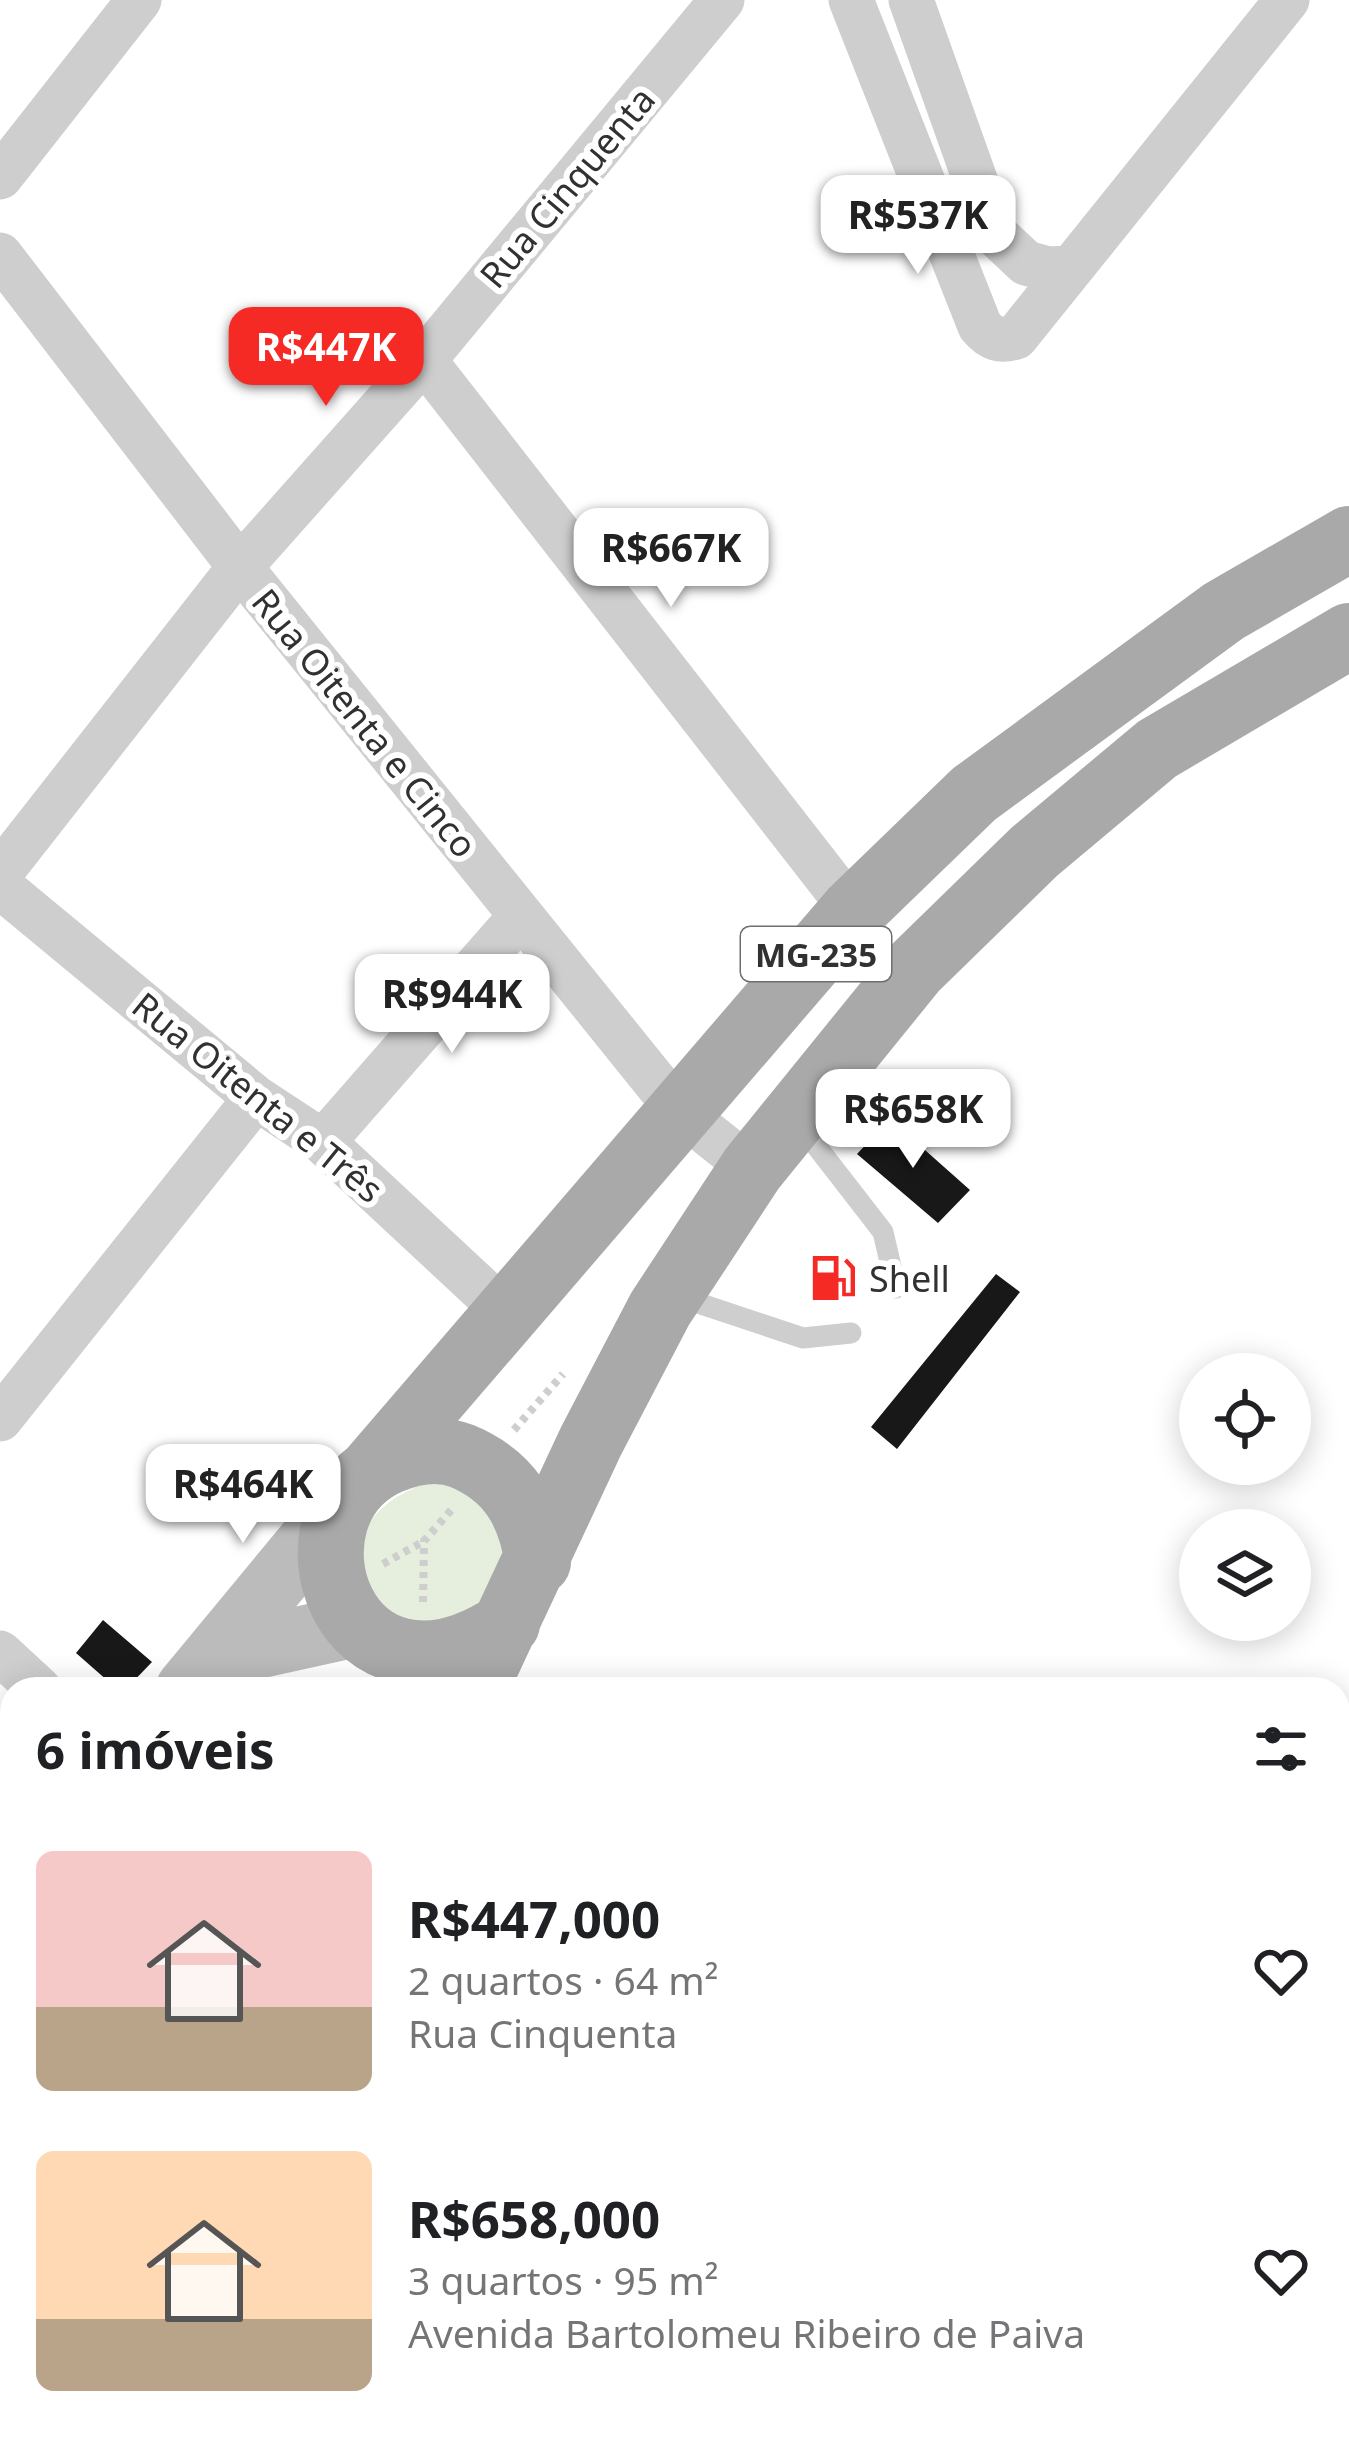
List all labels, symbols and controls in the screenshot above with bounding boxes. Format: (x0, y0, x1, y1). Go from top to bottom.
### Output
street label: Rua Cinquenta (468, 76, 666, 298)
pin: R$537K (820, 175, 1016, 277)
text: R$537K (848, 187, 988, 240)
pin: R$447K (228, 307, 424, 409)
text: R$447K (256, 319, 396, 372)
pin: R$667K (573, 508, 769, 610)
text: R$667K (601, 520, 741, 573)
street label: Rua Oitenta e Cinco (241, 578, 489, 868)
road number: MG-235 (741, 927, 891, 981)
pin: R$944K (354, 954, 550, 1056)
text: R$944K (382, 966, 522, 1019)
street label: Rua Oitenta e Três (122, 981, 394, 1213)
pin: R$658K (815, 1069, 1011, 1171)
text: R$658K (843, 1081, 983, 1134)
fuel station icon: Shell (808, 1253, 858, 1303)
place label: Shell (869, 1254, 950, 1303)
map controls (1179, 1353, 1311, 1641)
button: locate (1179, 1353, 1311, 1485)
pin: R$464K (145, 1444, 341, 1546)
text: R$464K (173, 1456, 313, 1509)
button: layers (1179, 1509, 1311, 1641)
text: 6 imóveis (36, 1714, 275, 1784)
icon: filters (1248, 1716, 1314, 1782)
text: R$447,000 (408, 1883, 660, 1953)
icon: home (132, 1899, 276, 2043)
icon: heart (1248, 1938, 1314, 2004)
text: 2 quartos · 64 m² (408, 1953, 718, 2006)
text: Rua Cinquenta (408, 2006, 677, 2059)
text: R$658,000 (408, 2183, 660, 2253)
icon: home (132, 2199, 276, 2343)
icon: heart (1248, 2238, 1314, 2304)
text: 3 quartos · 95 m² (408, 2253, 718, 2306)
text: Avenida Bartolomeu Ribeiro de Paiva (408, 2306, 1085, 2359)

